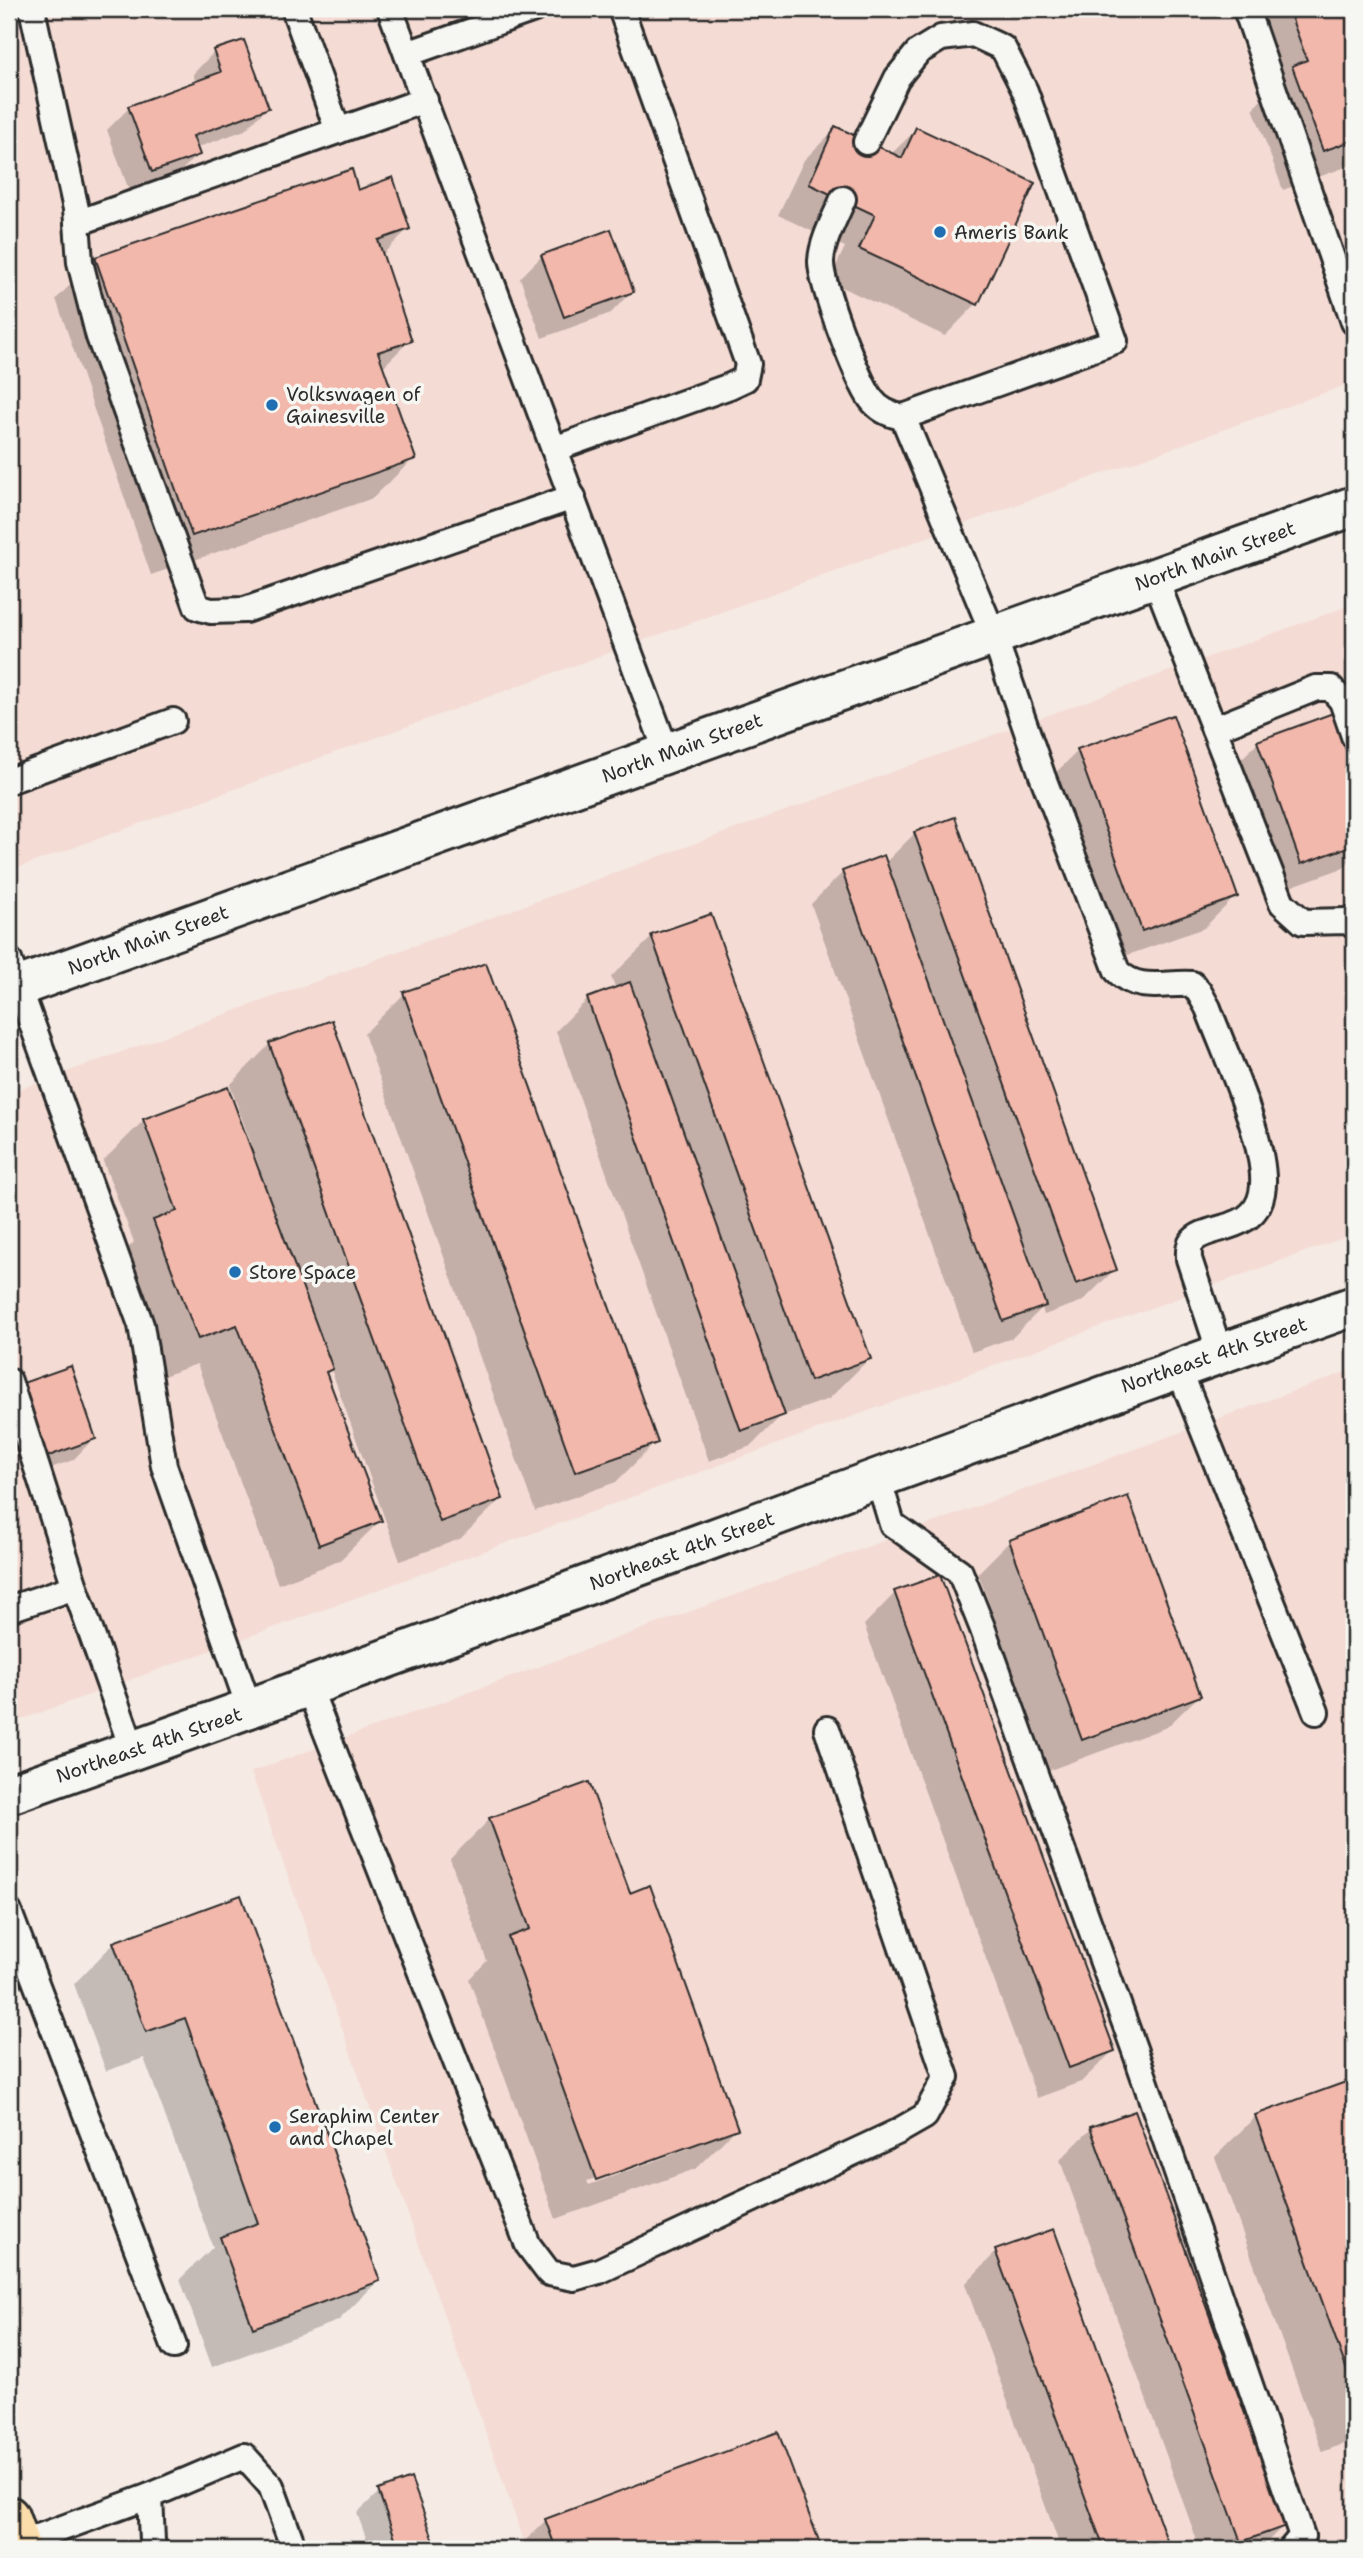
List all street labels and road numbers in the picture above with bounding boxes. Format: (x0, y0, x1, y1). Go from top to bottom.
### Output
street label: North Main Street (1131, 515, 1299, 597)
street label: North Main Street (598, 707, 766, 789)
street label: North Main Street (64, 899, 232, 981)
street label: Northeast 4th Street (1118, 1311, 1310, 1399)
street label: Northeast 4th Street (586, 1506, 778, 1596)
street label: Northeast 4th Street (53, 1701, 245, 1789)

